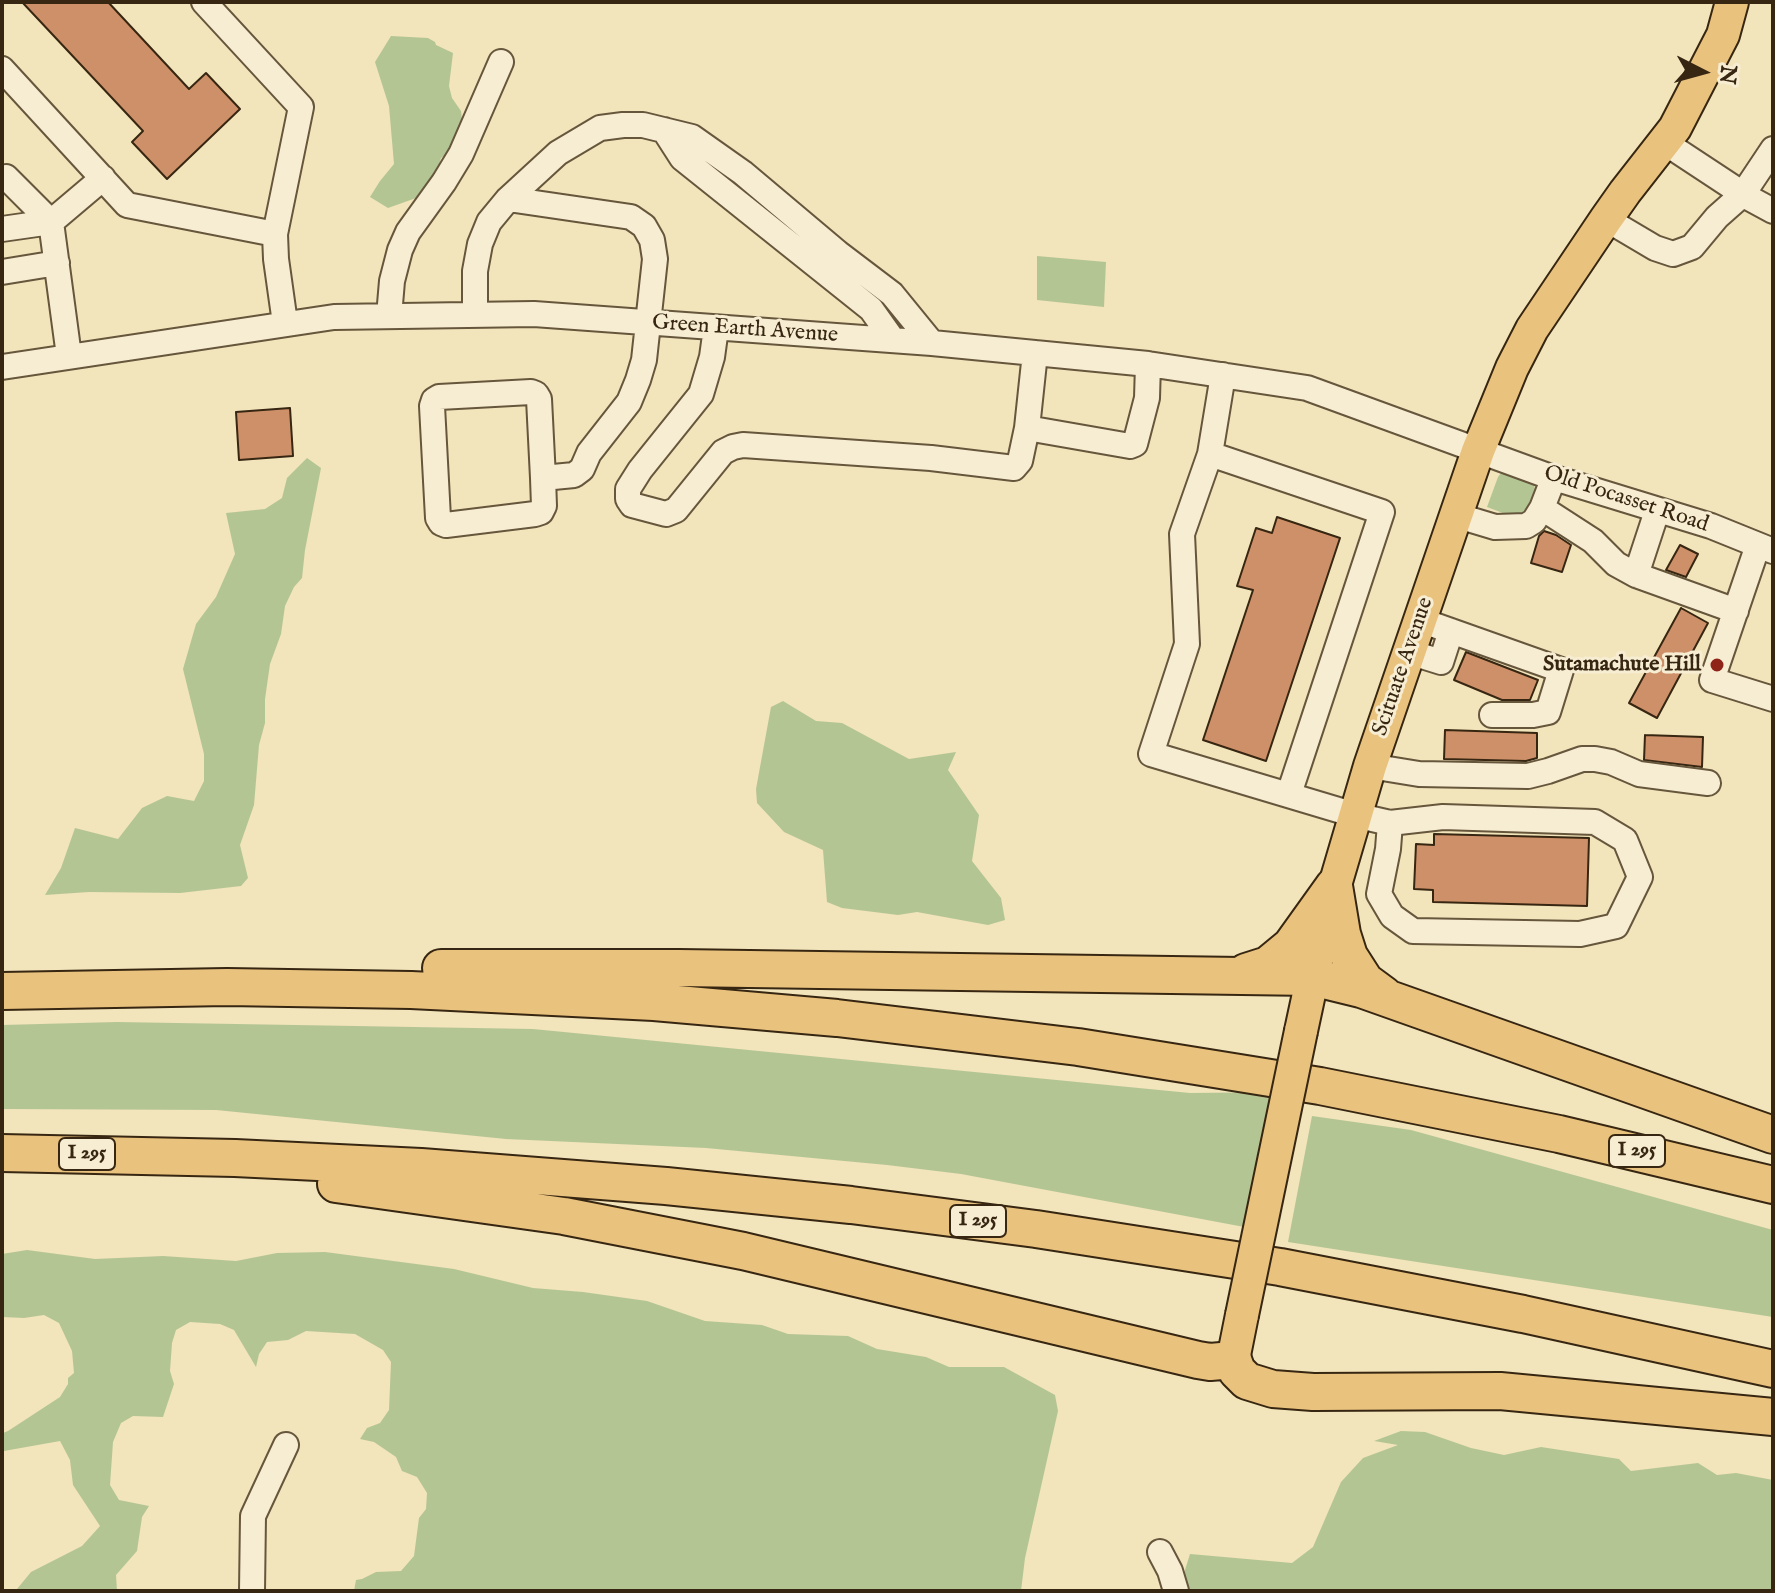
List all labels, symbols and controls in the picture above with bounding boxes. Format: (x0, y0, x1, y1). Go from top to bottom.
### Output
north arrow (1663, 32, 1743, 112)
text: N (1712, 64, 1742, 85)
street label: Green Earth Avenue (651, 310, 839, 350)
street label: Old Pocasset Road (1540, 461, 1712, 539)
street label: Scituate Avenue (1368, 594, 1440, 740)
place label: Sutamachute Hill (1543, 652, 1701, 678)
marker: Sutamachute Hill (1708, 656, 1726, 674)
road number: I 295 (1609, 1135, 1665, 1167)
road number: I 295 (59, 1138, 115, 1170)
road number: I 295 (950, 1205, 1006, 1237)

